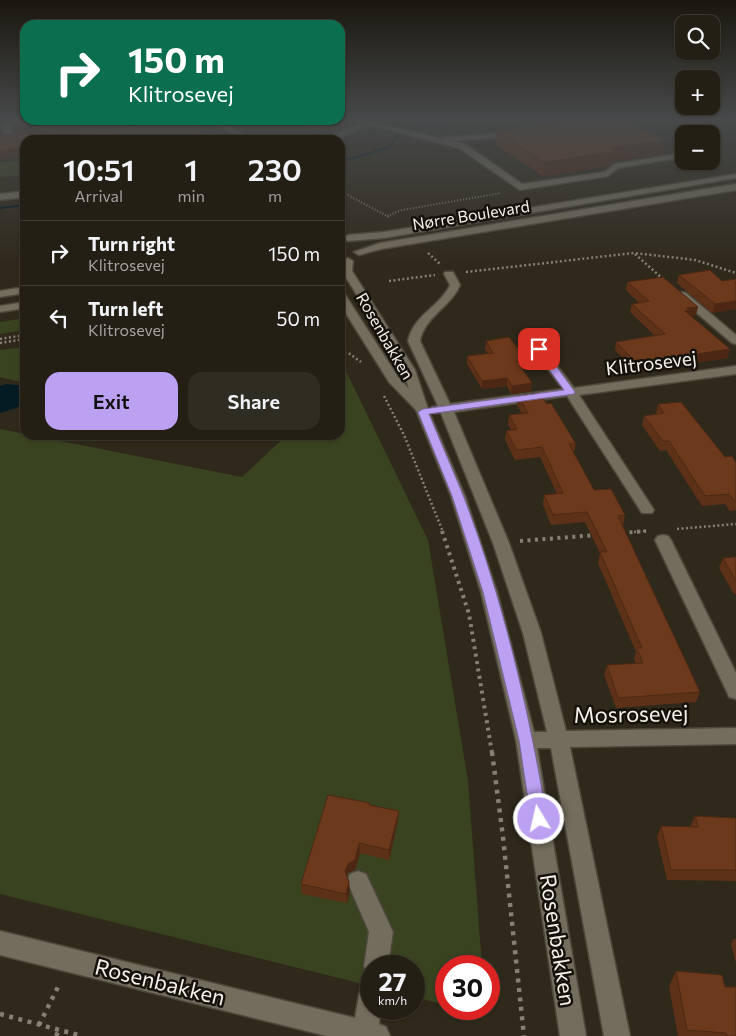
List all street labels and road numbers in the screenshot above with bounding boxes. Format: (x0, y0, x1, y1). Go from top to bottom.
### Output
street label: Nørre Boulevard (411, 196, 531, 233)
street label: Rosenbakken (353, 289, 418, 382)
street label: Klitrosevej (604, 346, 698, 379)
street label: Mosrosevej (573, 699, 689, 728)
street label: Rosenbakken (535, 872, 582, 1008)
street label: Rosenbakken (92, 952, 228, 1011)

